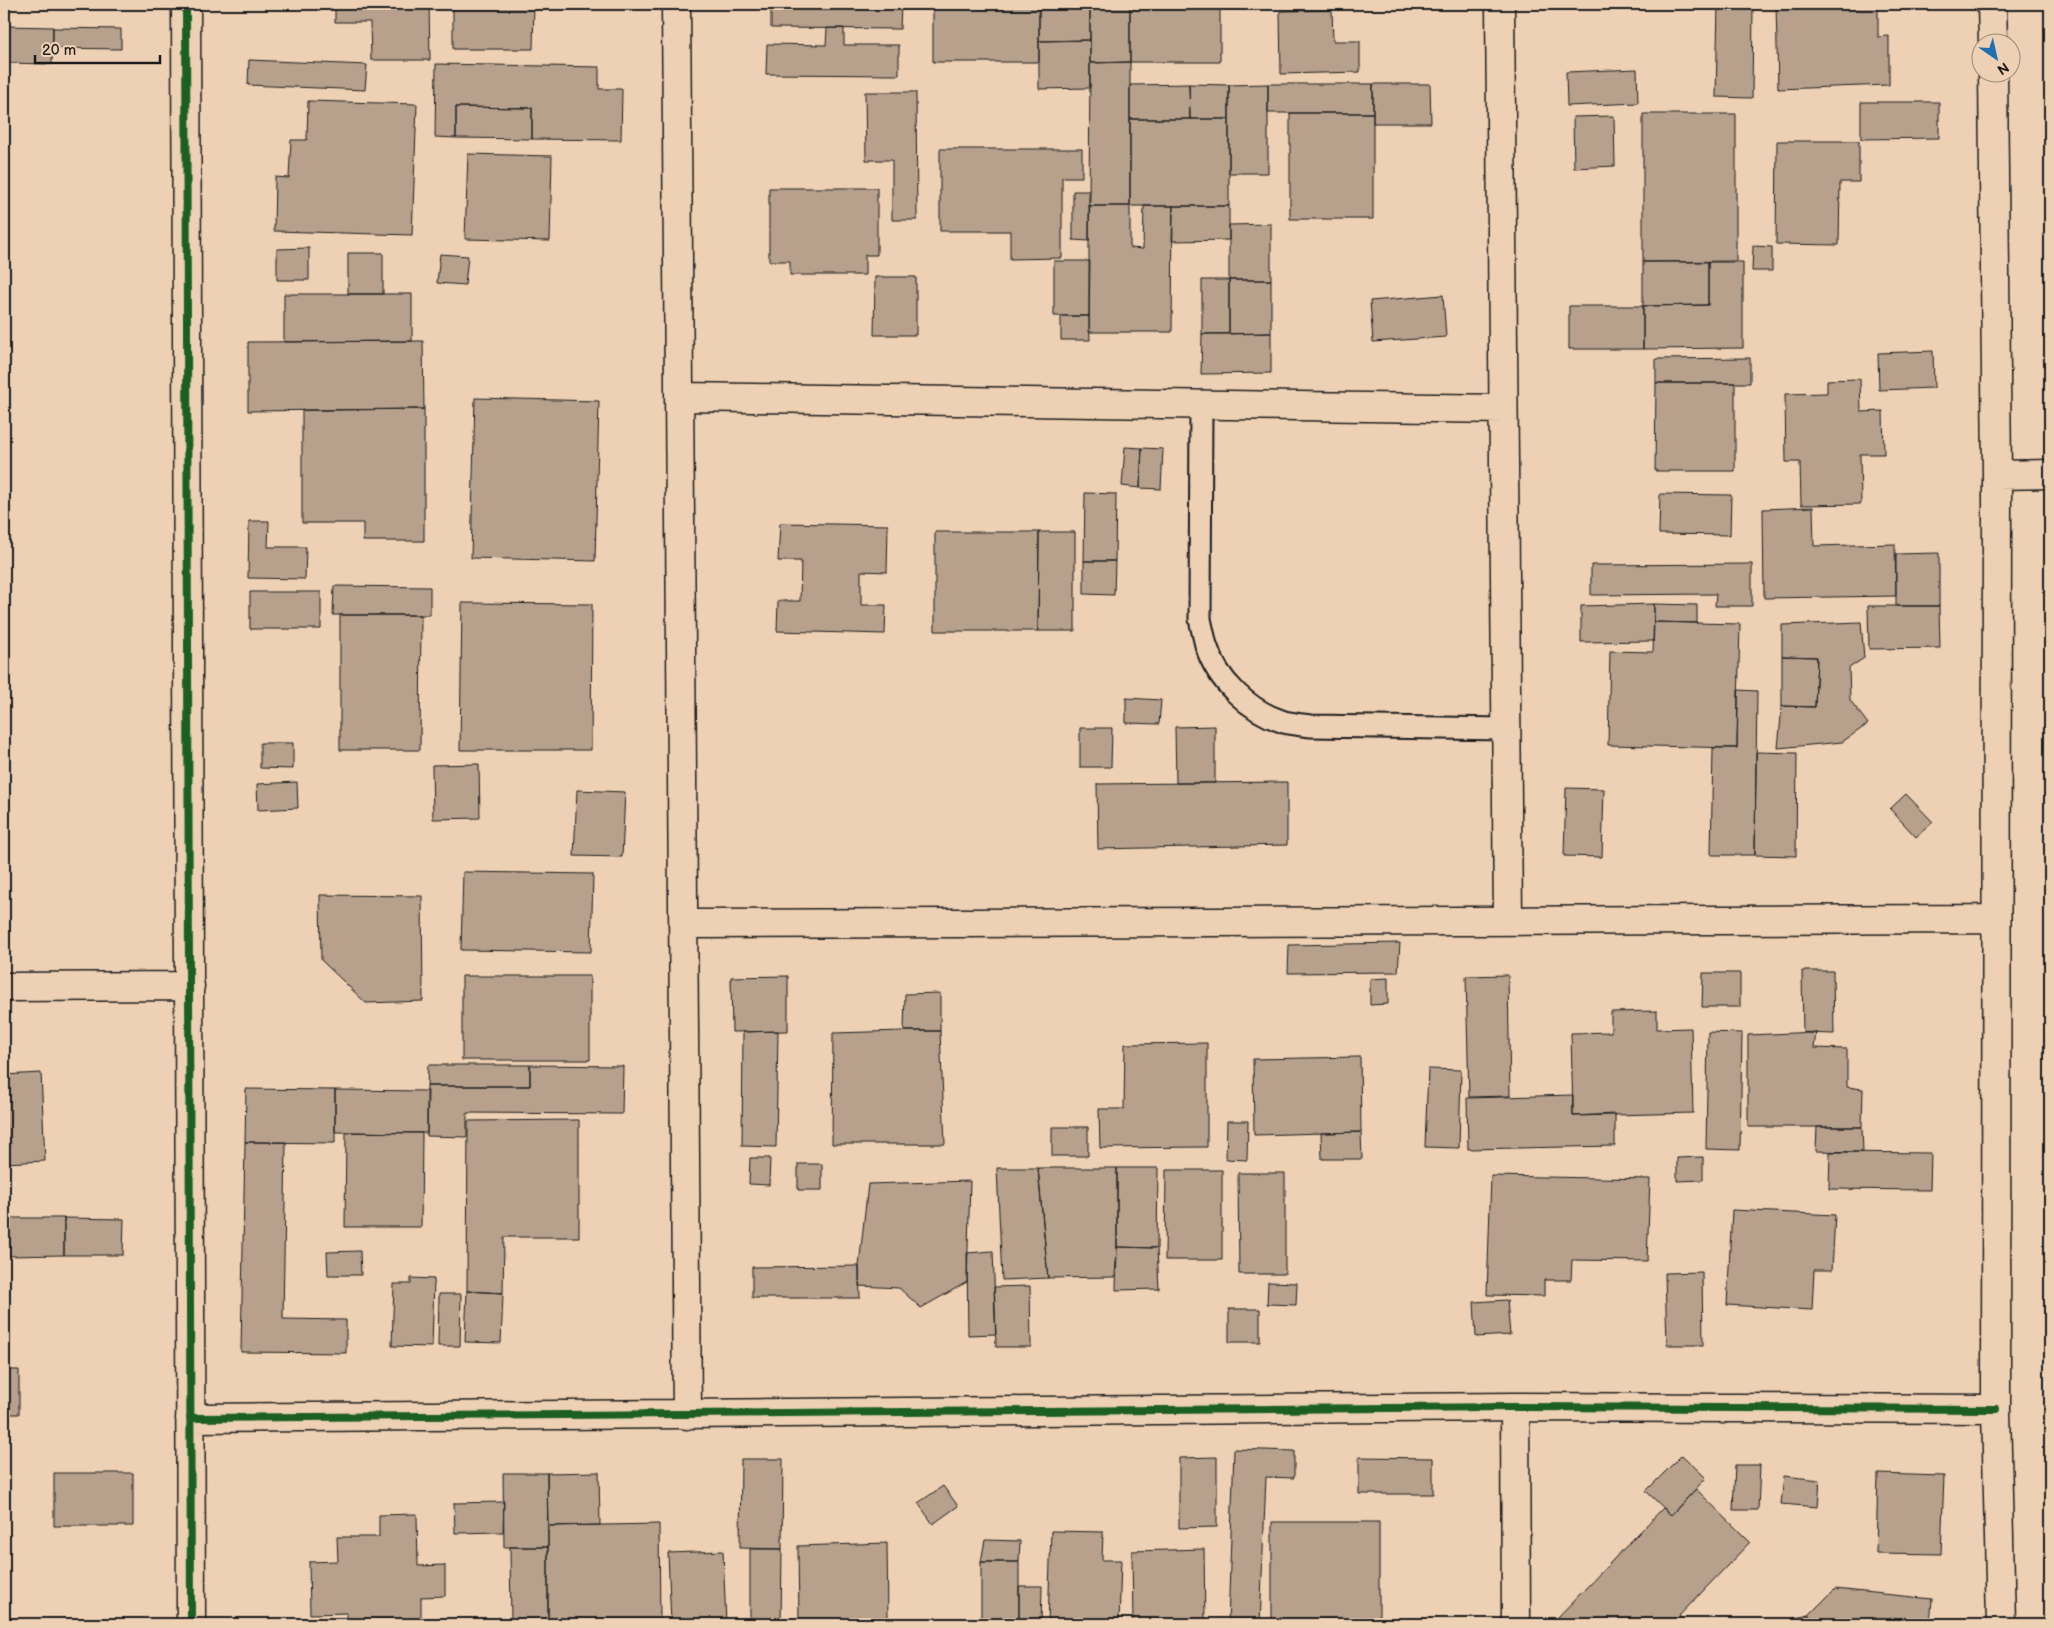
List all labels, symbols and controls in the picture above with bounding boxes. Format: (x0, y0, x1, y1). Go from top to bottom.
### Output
scale bar (35, 32, 160, 64)
north arrow (1972, 32, 2022, 82)
text: 20 m (42, 41, 76, 60)
text: N (1994, 58, 2012, 78)

